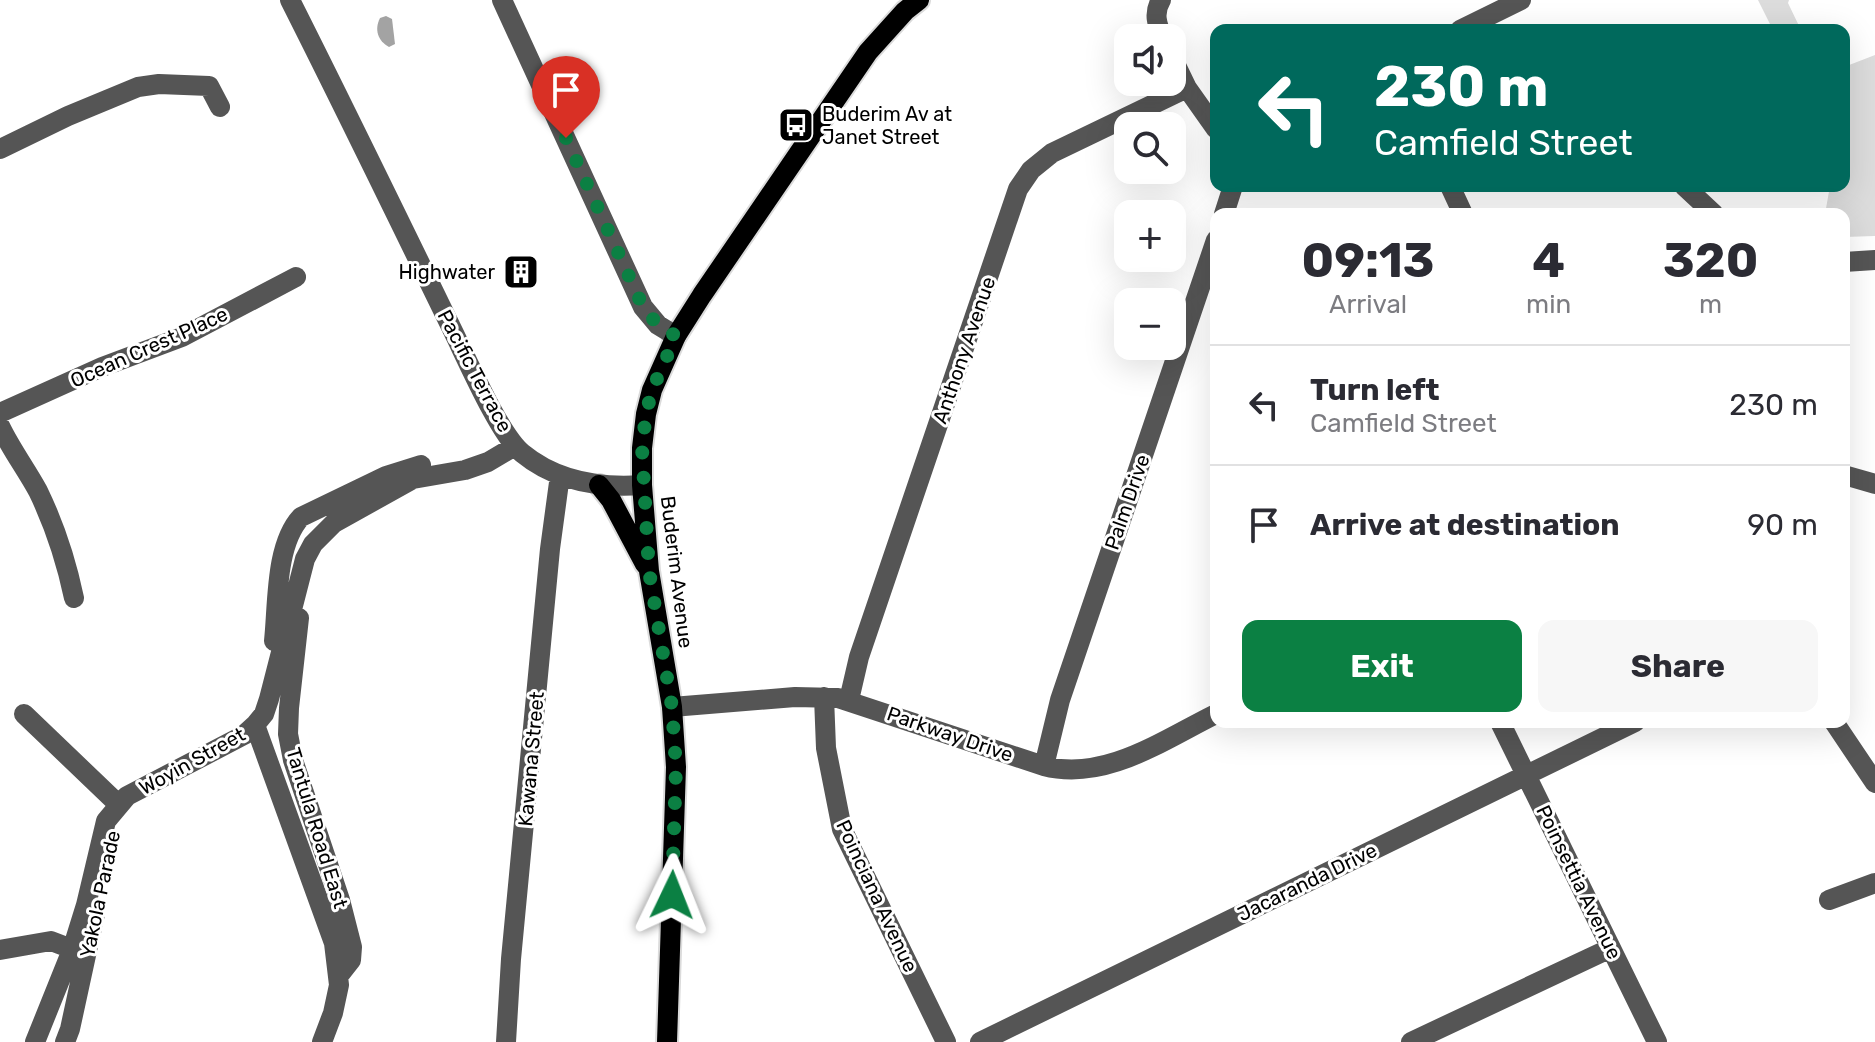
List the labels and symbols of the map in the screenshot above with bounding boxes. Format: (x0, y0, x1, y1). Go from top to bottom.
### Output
pin (532, 56, 600, 138)
place label: Buderim Av at Janet Street (822, 102, 952, 149)
bus stop icon: Buderim Av at Janet Street (777, 106, 815, 144)
building icon: Highwater (502, 253, 540, 291)
place label: Highwater (399, 260, 495, 284)
street label: Anthony Avenue (928, 273, 1000, 427)
street label: Ocean Crest Place (67, 302, 231, 392)
street label: Pacific Terrace (433, 306, 517, 436)
street label: Palm Drive (1099, 451, 1155, 553)
street label: Buderim Avenue (656, 495, 698, 649)
street label: Kawana Street (513, 690, 549, 828)
street label: Parkway Drive (884, 701, 1016, 767)
street label: Woyin Street (135, 722, 249, 800)
street label: Tantula Road East (281, 745, 353, 911)
street label: Poinsettia Avenue (1531, 801, 1627, 963)
street label: Poinciana Avenue (831, 816, 923, 976)
street label: Yakola Parade (75, 828, 125, 960)
street label: Jacaranda Drive (1233, 838, 1381, 926)
position arrow (630, 853, 714, 937)

